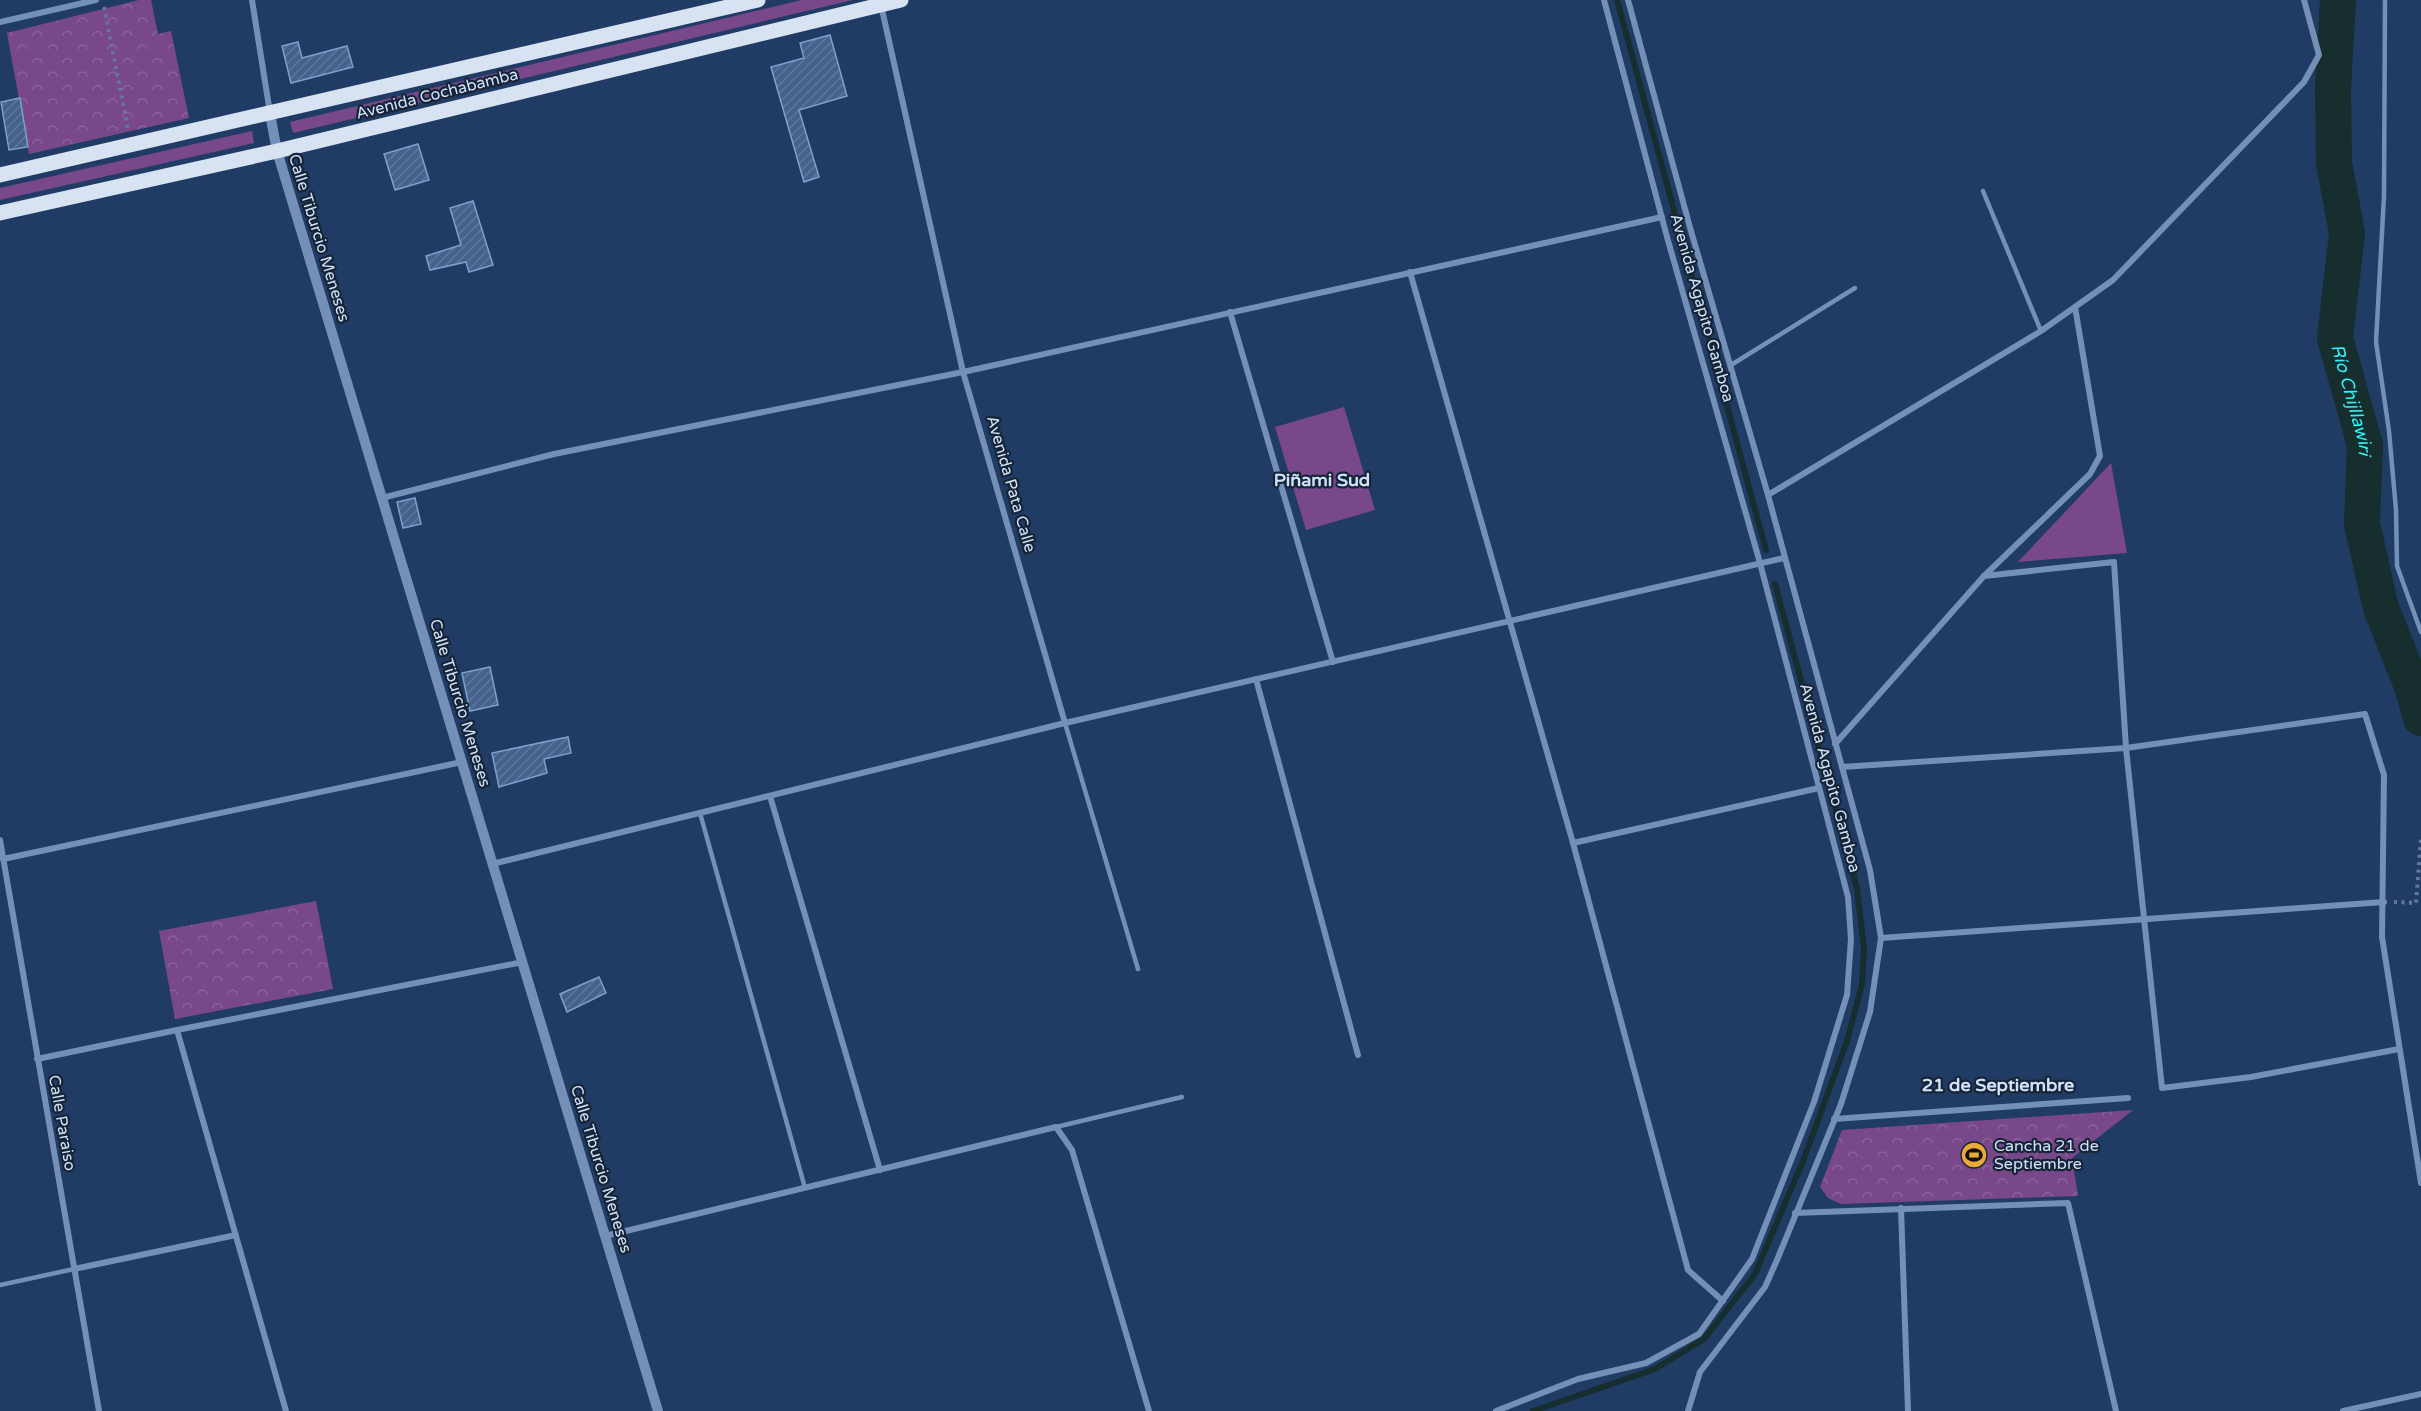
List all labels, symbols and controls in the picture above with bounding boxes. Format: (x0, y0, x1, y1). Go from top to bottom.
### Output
street label: Avenida Cochabamba (354, 64, 520, 124)
street label: Calle Tiburcio Meneses (284, 152, 354, 324)
street label: Avenida Agapito Gamboa (1665, 211, 1739, 405)
water label: Río Chijllawiri (2326, 341, 2376, 458)
street label: Avenida Pata Calle (982, 413, 1040, 555)
district label: Piñami Sud (1274, 469, 1370, 491)
street label: Calle Tiburcio Meneses (425, 617, 495, 789)
street label: Avenida Agapito Gamboa (1795, 681, 1865, 875)
street label: Calle Paraiso (44, 1073, 80, 1173)
district label: 21 de Septiembre (1922, 1074, 2074, 1096)
street label: Calle Tiburcio Meneses (566, 1083, 636, 1255)
place label: Cancha 21 de Septiembre (1994, 1136, 2099, 1174)
sports icon: Cancha 21 de Septiembre (1959, 1140, 1989, 1170)

